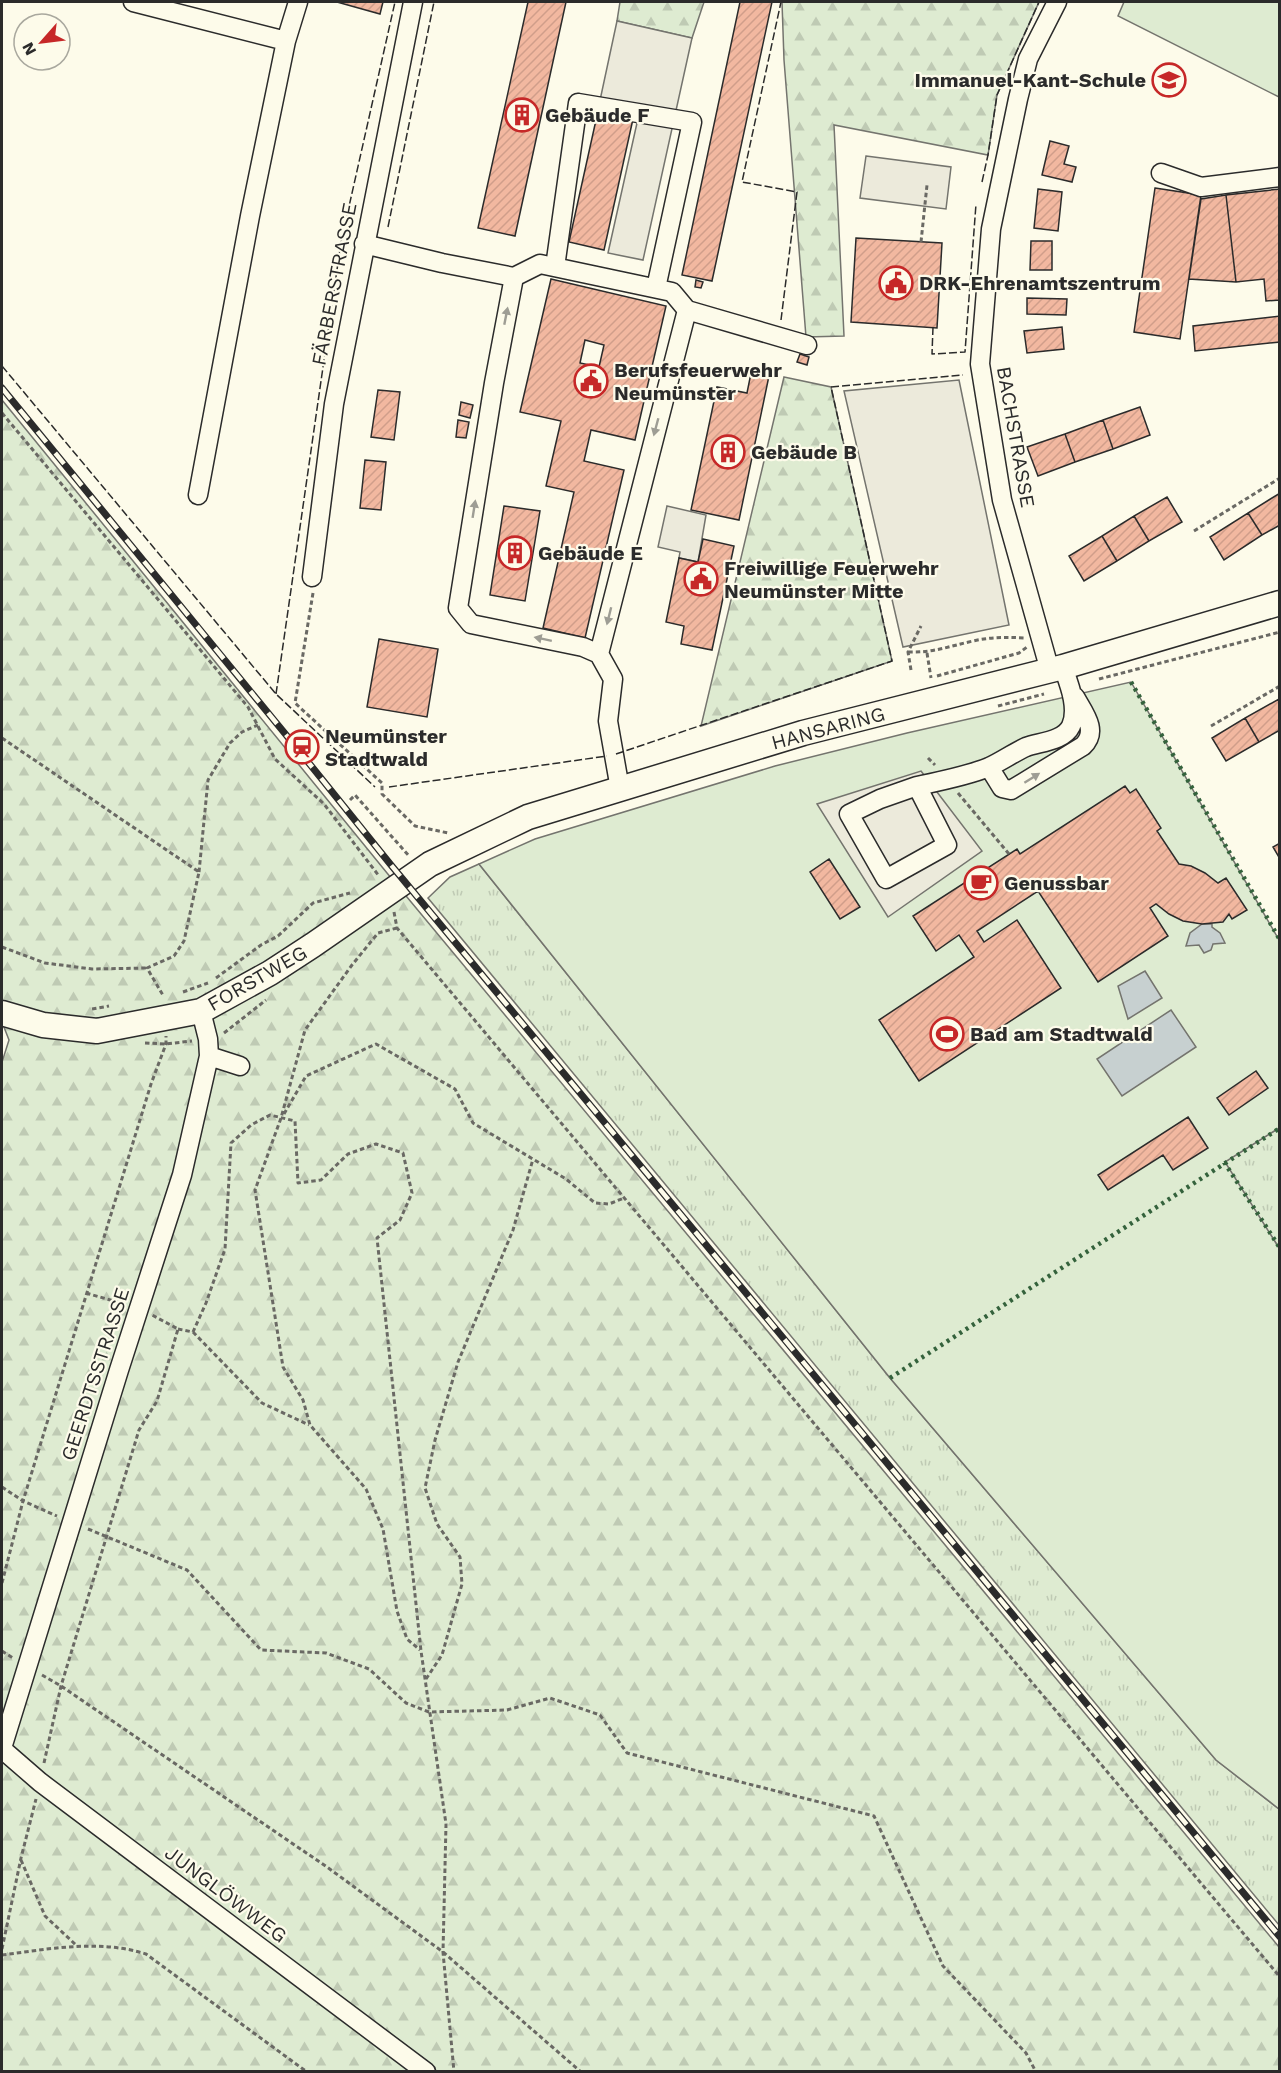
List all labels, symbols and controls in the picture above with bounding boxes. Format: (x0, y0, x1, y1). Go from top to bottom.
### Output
north arrow (12, 12, 72, 72)
text: N (18, 39, 40, 59)
school or university icon: Immanuel-Kant-Schule (1151, 62, 1187, 98)
place label: Immanuel-Kant-Schule (915, 68, 1146, 92)
building icon: Gebäude F (504, 97, 540, 133)
place label: Gebäude F (545, 103, 650, 127)
street label: FÄRBERSTRASSE (306, 200, 362, 368)
public building icon: DRK-Ehrenamtszentrum (878, 265, 914, 301)
place label: DRK-Ehrenamtszentrum (919, 271, 1161, 295)
one-way arrow (502, 307, 511, 326)
place label: Berufsfeuerwehr Neumünster (614, 358, 782, 405)
public building icon: Berufsfeuerwehr Neumünster (573, 363, 609, 399)
street label: BACHSTRASSE (992, 364, 1040, 510)
one-way arrow (651, 418, 661, 436)
building icon: Gebäude B (710, 434, 746, 470)
place label: Gebäude B (751, 440, 857, 464)
one-way arrow (469, 499, 478, 518)
building icon: Gebäude E (497, 535, 533, 571)
place label: Gebäude E (538, 541, 643, 565)
place label: Freiwillige Feuerwehr Neumünster Mitte (724, 556, 939, 603)
public building icon: Freiwillige Feuerwehr Neumünster Mitte (683, 561, 719, 597)
one-way arrow (603, 607, 613, 625)
one-way arrow (533, 634, 552, 643)
street label: HANSARING (768, 701, 888, 755)
place label: Neumünster Stadtwald (325, 724, 447, 771)
station icon: Neumünster Stadtwald (284, 729, 320, 765)
one-way arrow (1024, 773, 1040, 784)
cafe icon: Genussbar (963, 865, 999, 901)
place label: Genussbar (1004, 871, 1109, 895)
street label: FORSTWEG (203, 940, 311, 1016)
sports icon: Bad am Stadtwald (929, 1016, 965, 1052)
place label: Bad am Stadtwald (970, 1022, 1153, 1046)
street label: GEERDTSSTRASSE (56, 1284, 134, 1464)
street label: JUNGLÖWWEG (160, 1840, 292, 1948)

